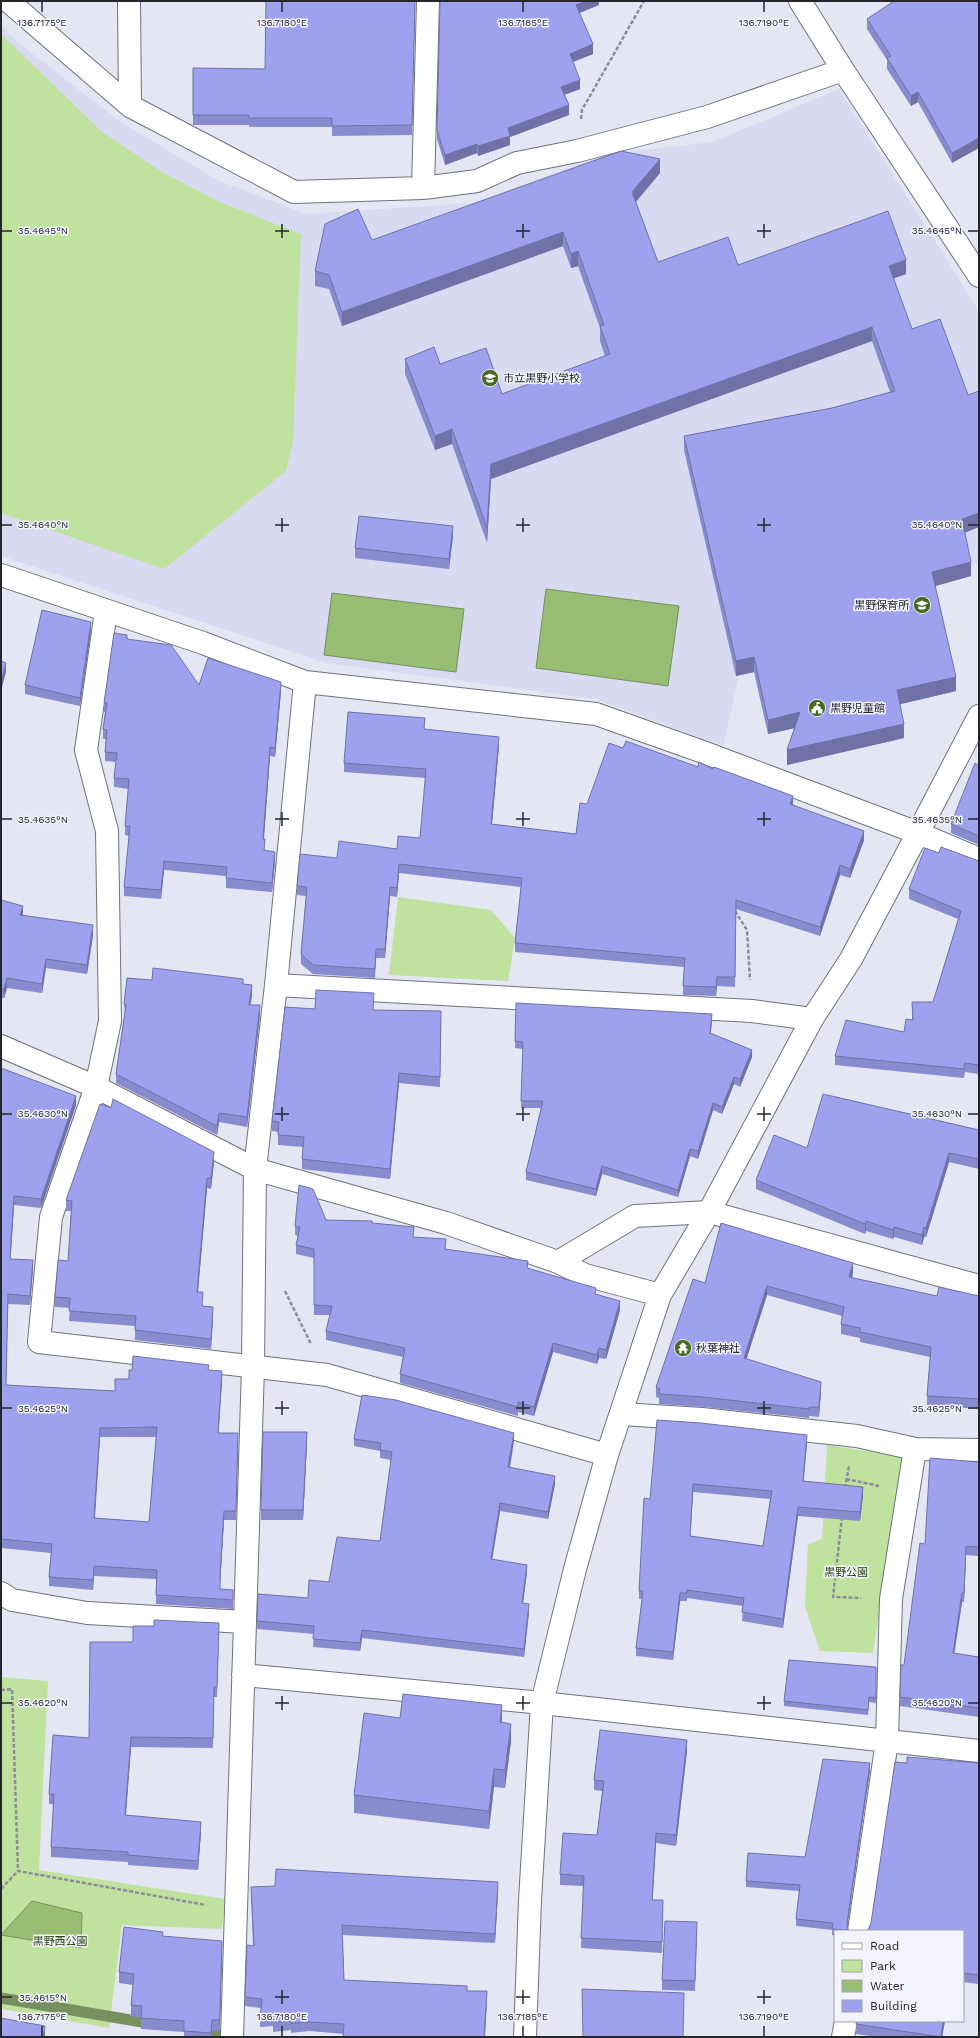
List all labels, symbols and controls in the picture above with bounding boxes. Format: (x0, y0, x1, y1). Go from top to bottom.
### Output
text: 136.7175°E (17, 17, 67, 28)
text: 136.7180°E (257, 17, 307, 28)
text: 136.7185°E (498, 17, 548, 28)
text: 136.7190°E (739, 17, 789, 28)
text: 35.4645°N (18, 225, 68, 236)
text: 35.4645°N (912, 225, 962, 236)
school or university icon: 市立黒野小学校 (480, 368, 500, 388)
place label: 市立黒野小学校 (503, 372, 580, 385)
text: 35.4640°N (18, 519, 68, 530)
text: 35.4640°N (912, 519, 962, 530)
school or university icon: 黒野保育所 (912, 595, 932, 615)
place label: 黒野保育所 (854, 599, 910, 612)
public building icon: 黒野児童館 (807, 698, 827, 718)
place label: 黒野児童館 (830, 702, 885, 715)
text: 35.4635°N (18, 814, 68, 825)
text: 35.4635°N (912, 814, 962, 825)
text: 35.4630°N (18, 1108, 68, 1119)
text: 35.4630°N (912, 1108, 962, 1119)
temple icon: 秋葉神社 (673, 1338, 693, 1358)
place label: 秋葉神社 (696, 1342, 740, 1355)
text: 35.4625°N (18, 1403, 68, 1414)
text: 35.4625°N (912, 1403, 962, 1414)
park label: 黒野公園 (824, 1566, 868, 1579)
text: 35.4620°N (18, 1697, 68, 1708)
text: 35.4620°N (912, 1697, 962, 1708)
legend (834, 1930, 964, 2022)
park label: 黒野西公園 (33, 1935, 88, 1948)
text: Road (870, 1939, 899, 1953)
text: Park (870, 1959, 896, 1973)
text: Water (870, 1979, 905, 1993)
text: 35.4615°N (19, 1992, 67, 2003)
text: Building (870, 1999, 917, 2013)
text: 136.7175°E (17, 2011, 67, 2022)
text: 136.7180°E (257, 2011, 307, 2022)
text: 136.7185°E (498, 2011, 548, 2022)
text: 136.7190°E (739, 2011, 789, 2022)

